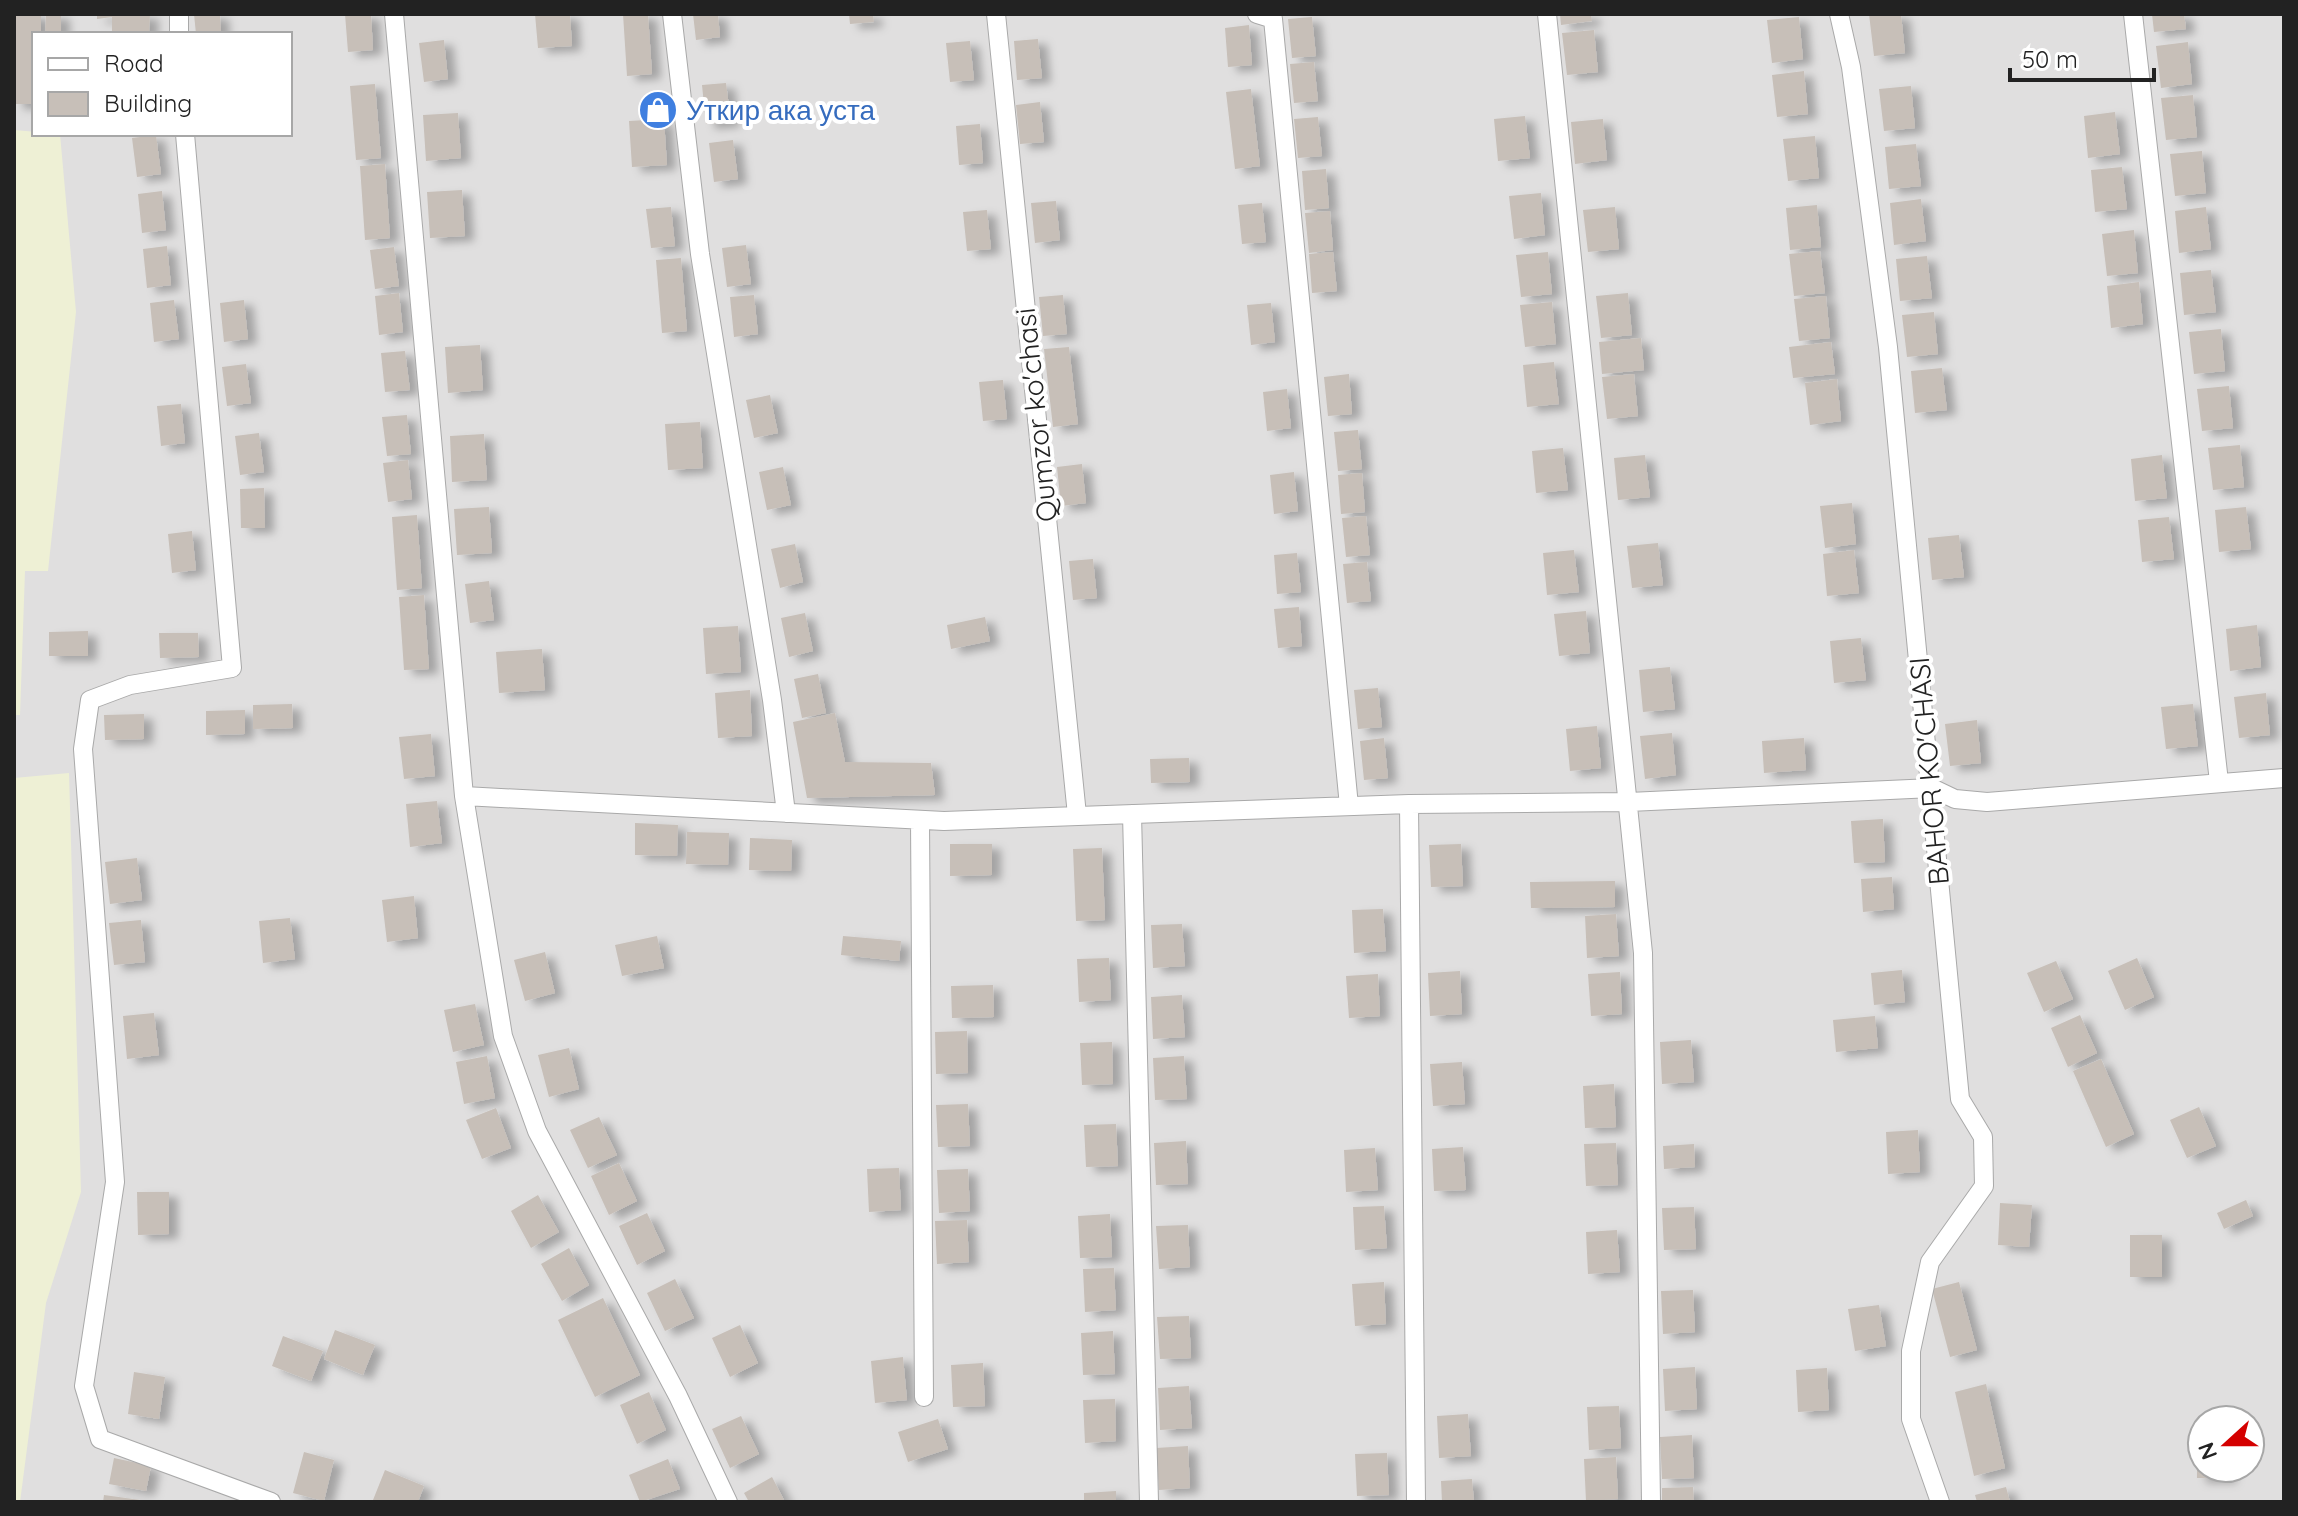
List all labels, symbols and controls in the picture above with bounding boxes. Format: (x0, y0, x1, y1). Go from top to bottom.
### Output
legend (32, 32, 292, 136)
scale bar (2010, 32, 2154, 82)
text: 50 m (2022, 44, 2078, 74)
text: Road (104, 48, 164, 78)
text: Building (104, 88, 192, 118)
shop icon: Уткир ака уста (637, 89, 679, 131)
place label: Уткир ака уста (686, 92, 876, 127)
street label: Qumzor ko'chasi (1007, 306, 1064, 524)
street label: BAHOR KO'CHASI (1901, 656, 1956, 886)
north arrow (2186, 1404, 2266, 1484)
text: N (2191, 1439, 2223, 1464)

